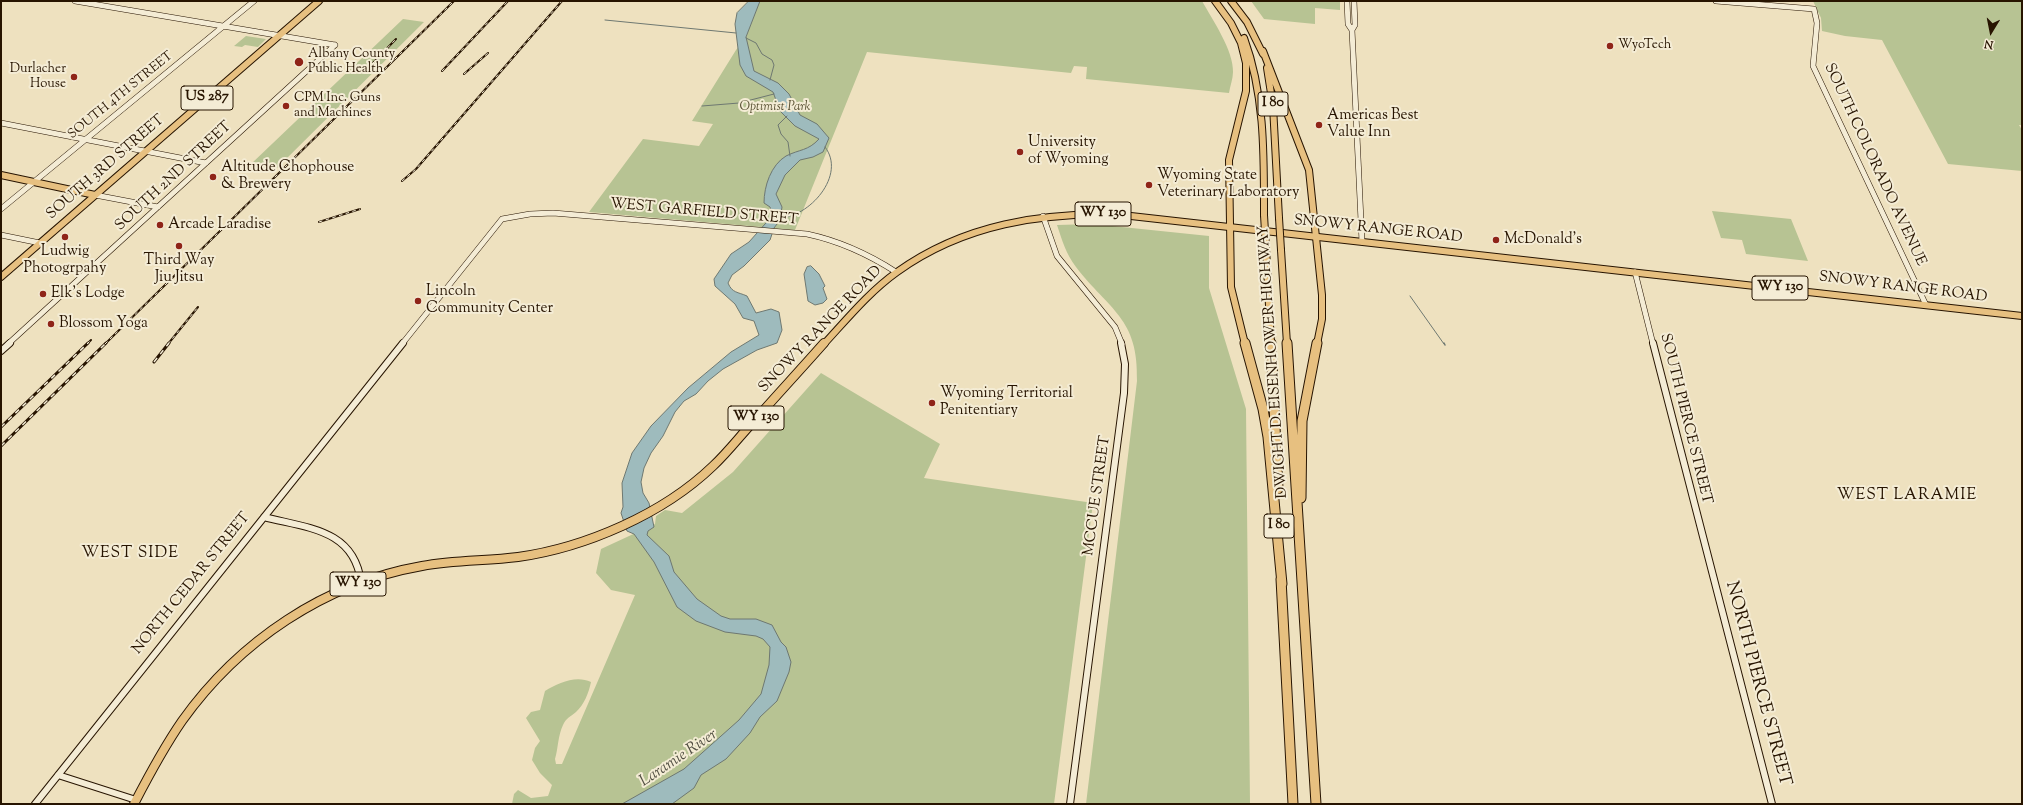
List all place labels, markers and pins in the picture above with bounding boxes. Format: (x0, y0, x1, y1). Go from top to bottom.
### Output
place label: WyoTech (1618, 38, 1671, 54)
marker: WyoTech (1605, 41, 1615, 51)
place label: Albany County Public Health (308, 47, 395, 78)
marker: Albany County Public Health (293, 56, 305, 68)
place label: Durlacher House (10, 62, 66, 93)
marker: Durlacher House (69, 72, 79, 82)
place label: CPM Inc. Guns and Machines (294, 91, 381, 122)
marker: CPM Inc. Guns and Machines (281, 101, 291, 111)
place label: Americas Best Value Inn (1327, 107, 1418, 142)
marker: Americas Best Value Inn (1314, 120, 1324, 130)
place label: University of Wyoming (1028, 134, 1108, 169)
marker: University of Wyoming (1015, 147, 1025, 157)
place label: Altitude Chophouse & Brewery (221, 159, 354, 194)
place label: Wyoming State Veterinary Laboratory (1157, 167, 1299, 202)
marker: Altitude Chophouse & Brewery (208, 172, 218, 182)
marker: Wyoming State Veterinary Laboratory (1144, 180, 1154, 190)
place label: Arcade Laradise (168, 216, 271, 234)
marker: Arcade Laradise (155, 220, 165, 230)
place label: McDonald's (1504, 231, 1582, 249)
marker: Ludwig Photogrpahy (60, 232, 70, 242)
marker: McDonald's (1491, 235, 1501, 245)
marker: Third Way Jiu Jitsu (174, 241, 184, 251)
place label: Ludwig Photogrpahy (24, 243, 106, 278)
place label: Third Way Jiu Jitsu (144, 252, 214, 287)
place label: Lincoln Community Center (426, 283, 553, 318)
place label: Elk's Lodge (51, 285, 125, 303)
marker: Elk's Lodge (38, 289, 48, 299)
marker: Lincoln Community Center (413, 296, 423, 306)
place label: Blossom Yoga (59, 315, 148, 333)
marker: Blossom Yoga (46, 319, 56, 329)
place label: Wyoming Territorial Penitentiary (940, 385, 1073, 420)
marker: Wyoming Territorial Penitentiary (927, 398, 937, 408)

